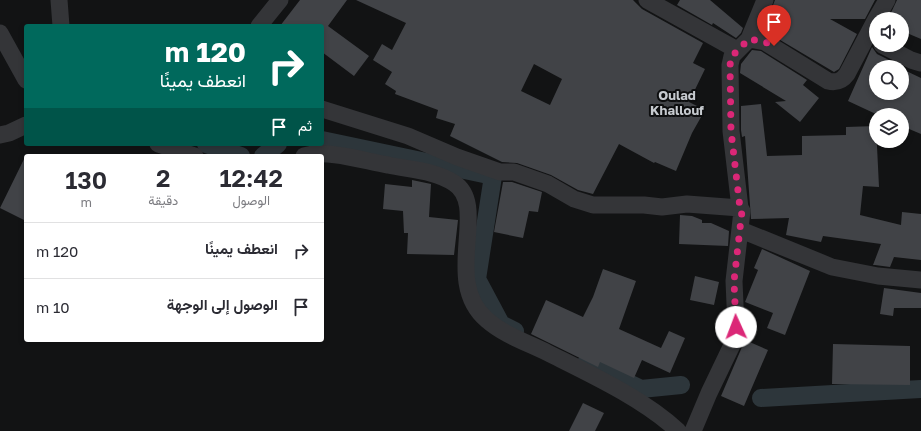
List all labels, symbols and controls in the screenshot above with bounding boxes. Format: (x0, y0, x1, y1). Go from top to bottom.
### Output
pin (757, 5, 791, 46)
icon: arrive (763, 11, 785, 33)
map controls (869, 12, 909, 148)
button: sound (869, 12, 909, 52)
text: 120 m (165, 35, 246, 68)
icon: right (260, 40, 312, 92)
button: search (869, 60, 909, 100)
text: انعطف يمينًا (160, 69, 246, 91)
district label: Oulad Khallouf (650, 87, 704, 118)
button: layers (869, 108, 909, 148)
icon: arrive (268, 116, 290, 138)
text: ثم (298, 116, 312, 134)
text: 2 (156, 163, 170, 192)
text: 12:42 (219, 163, 283, 192)
text: 130 (65, 165, 107, 194)
text: دقيقة (148, 192, 178, 208)
text: الوصول (232, 192, 270, 208)
text: m (80, 194, 92, 210)
text: انعطف يمينًا (205, 239, 278, 257)
icon: right (290, 240, 312, 262)
text: 120 m (36, 242, 78, 260)
text: الوصول إلى الوجهة (167, 295, 278, 313)
icon: arrive (290, 296, 312, 318)
text: 10 m (36, 298, 70, 316)
position arrow (715, 306, 757, 348)

